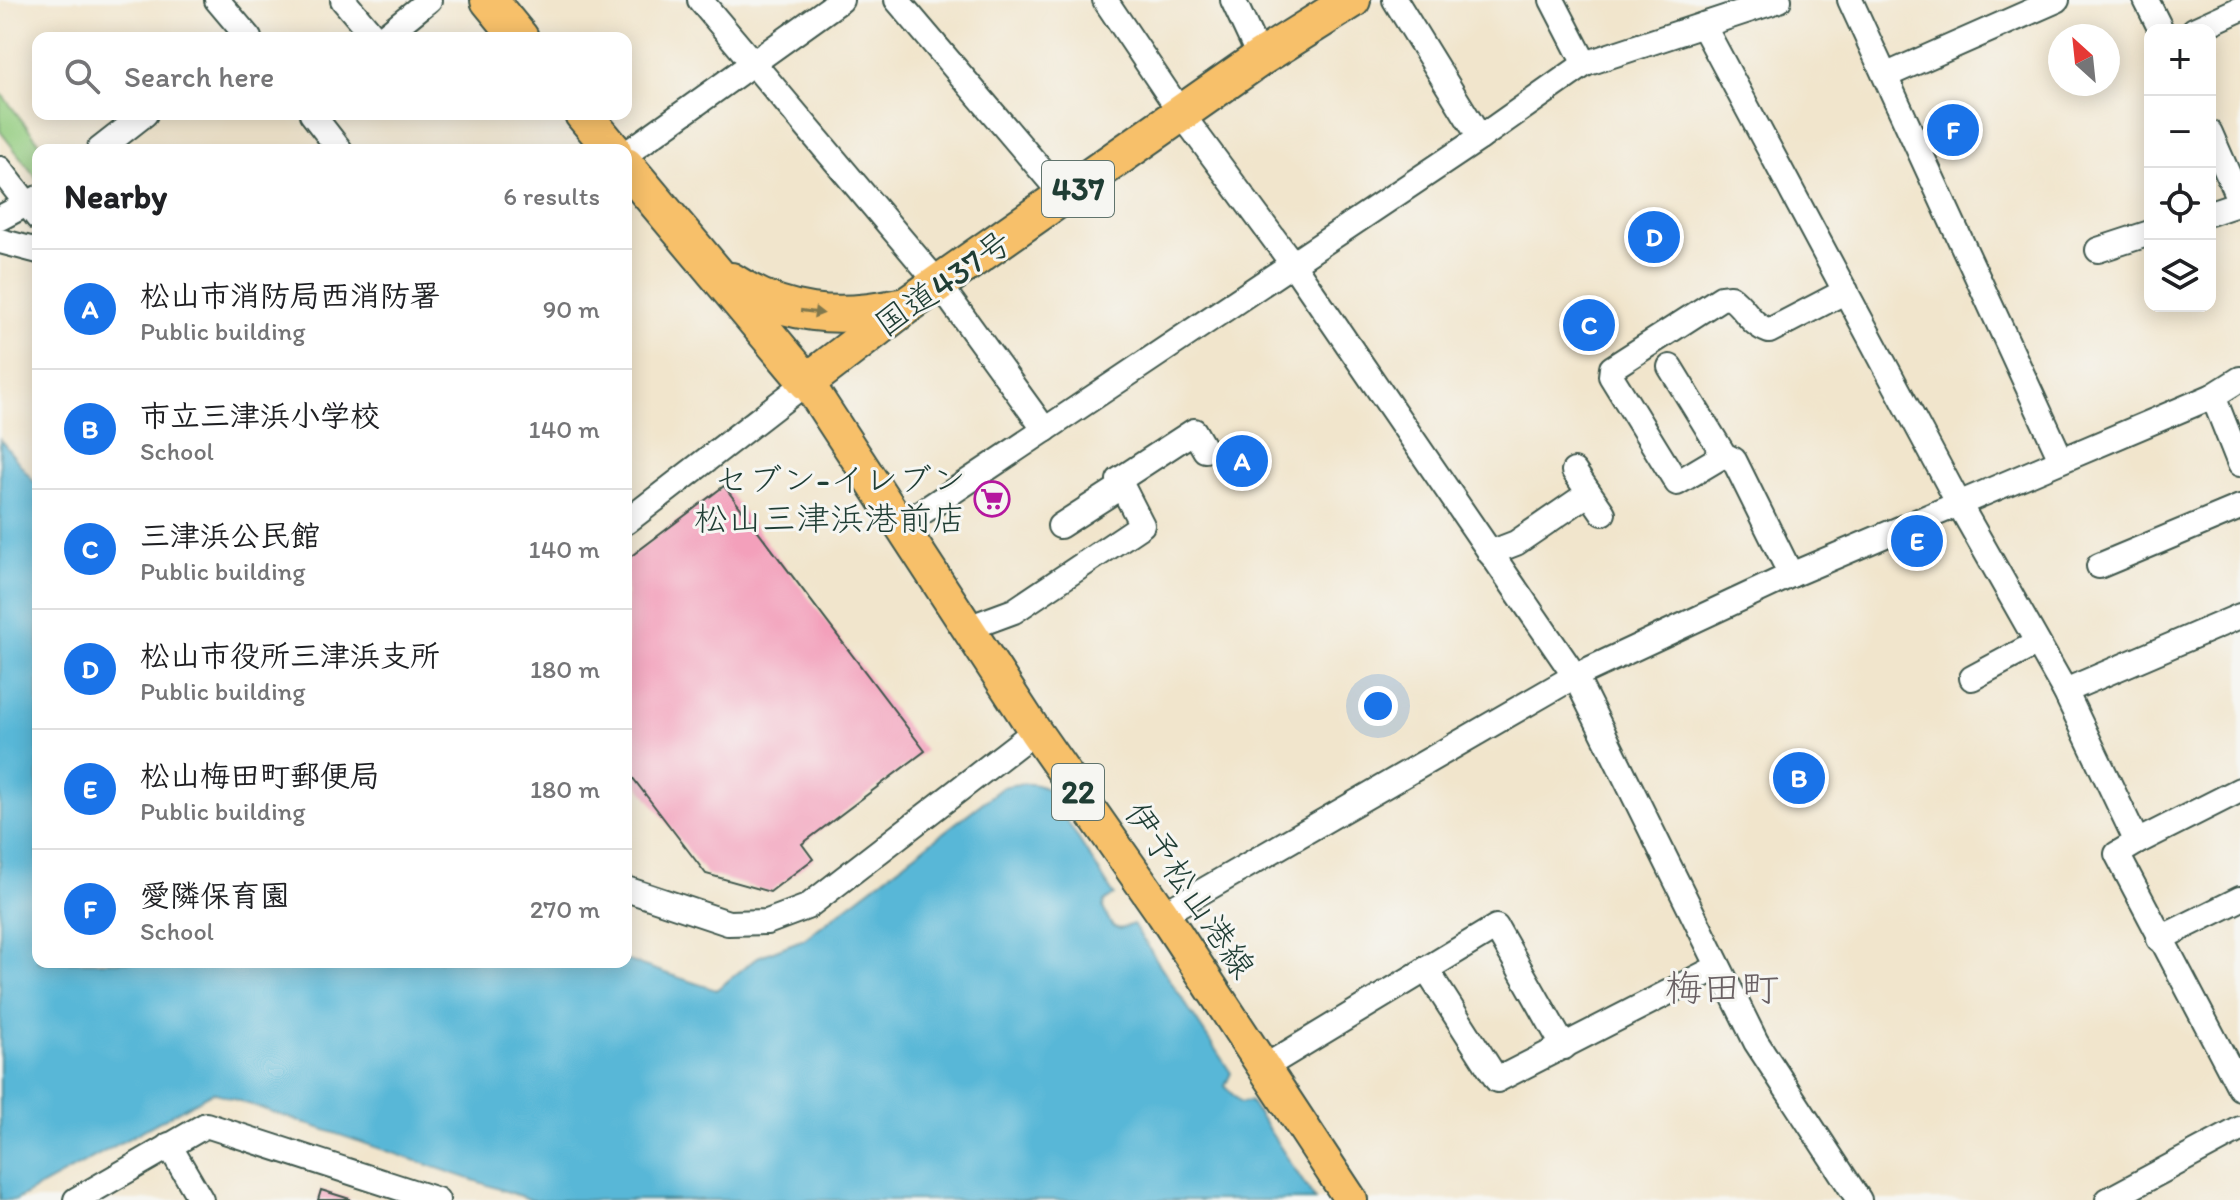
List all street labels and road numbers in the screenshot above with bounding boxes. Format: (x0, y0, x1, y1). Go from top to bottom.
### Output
road number: 437 (1042, 161, 1114, 217)
street label: 国道437号 (867, 221, 1019, 345)
road number: 22 (1052, 764, 1104, 820)
street label: 伊予松山港線 (1116, 794, 1264, 986)

